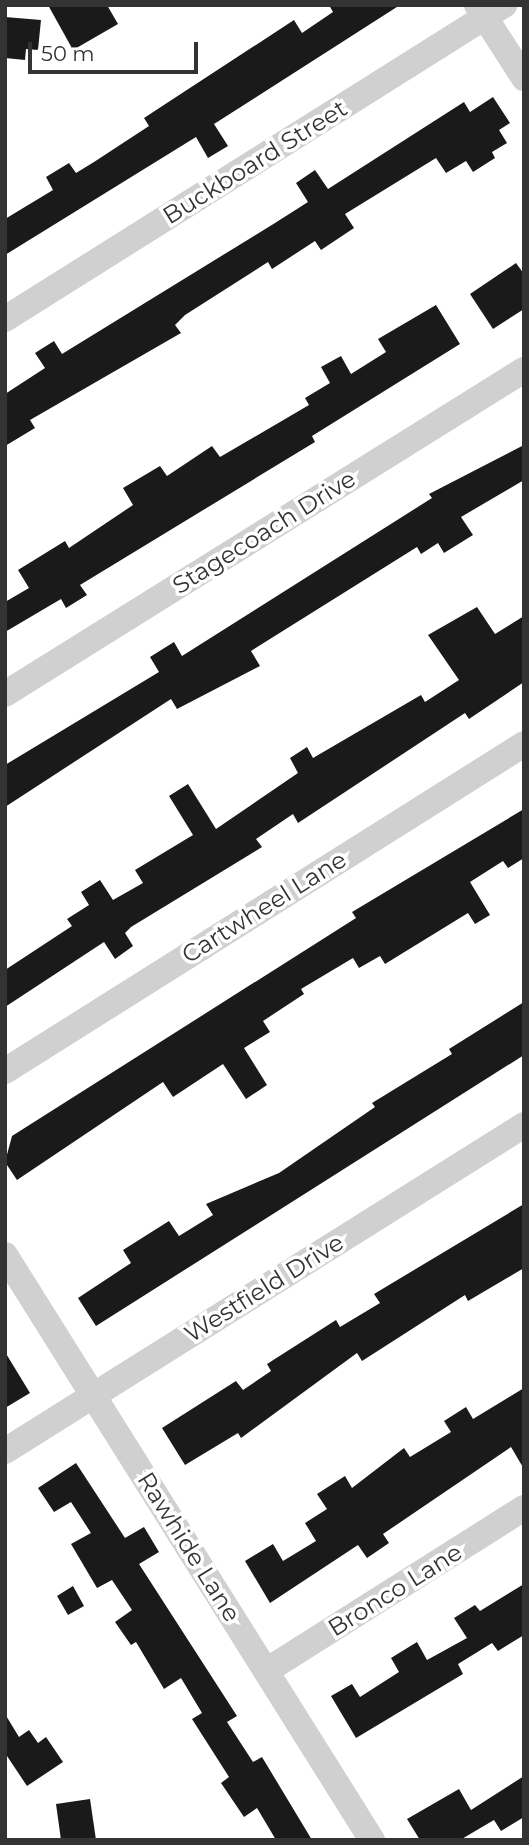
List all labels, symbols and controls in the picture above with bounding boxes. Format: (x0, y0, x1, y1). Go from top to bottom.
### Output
scale bar (32, 28, 201, 72)
text: 50 m (41, 41, 95, 66)
street label: Buckboard Street (158, 94, 352, 230)
street label: Stagecoach Drive (167, 464, 361, 600)
street label: Cartwheel Lane (176, 845, 352, 969)
street label: Westfield Drive (179, 1228, 349, 1348)
street label: Rawhide Lane (131, 1467, 247, 1627)
street label: Bronco Lane (323, 1537, 467, 1643)

